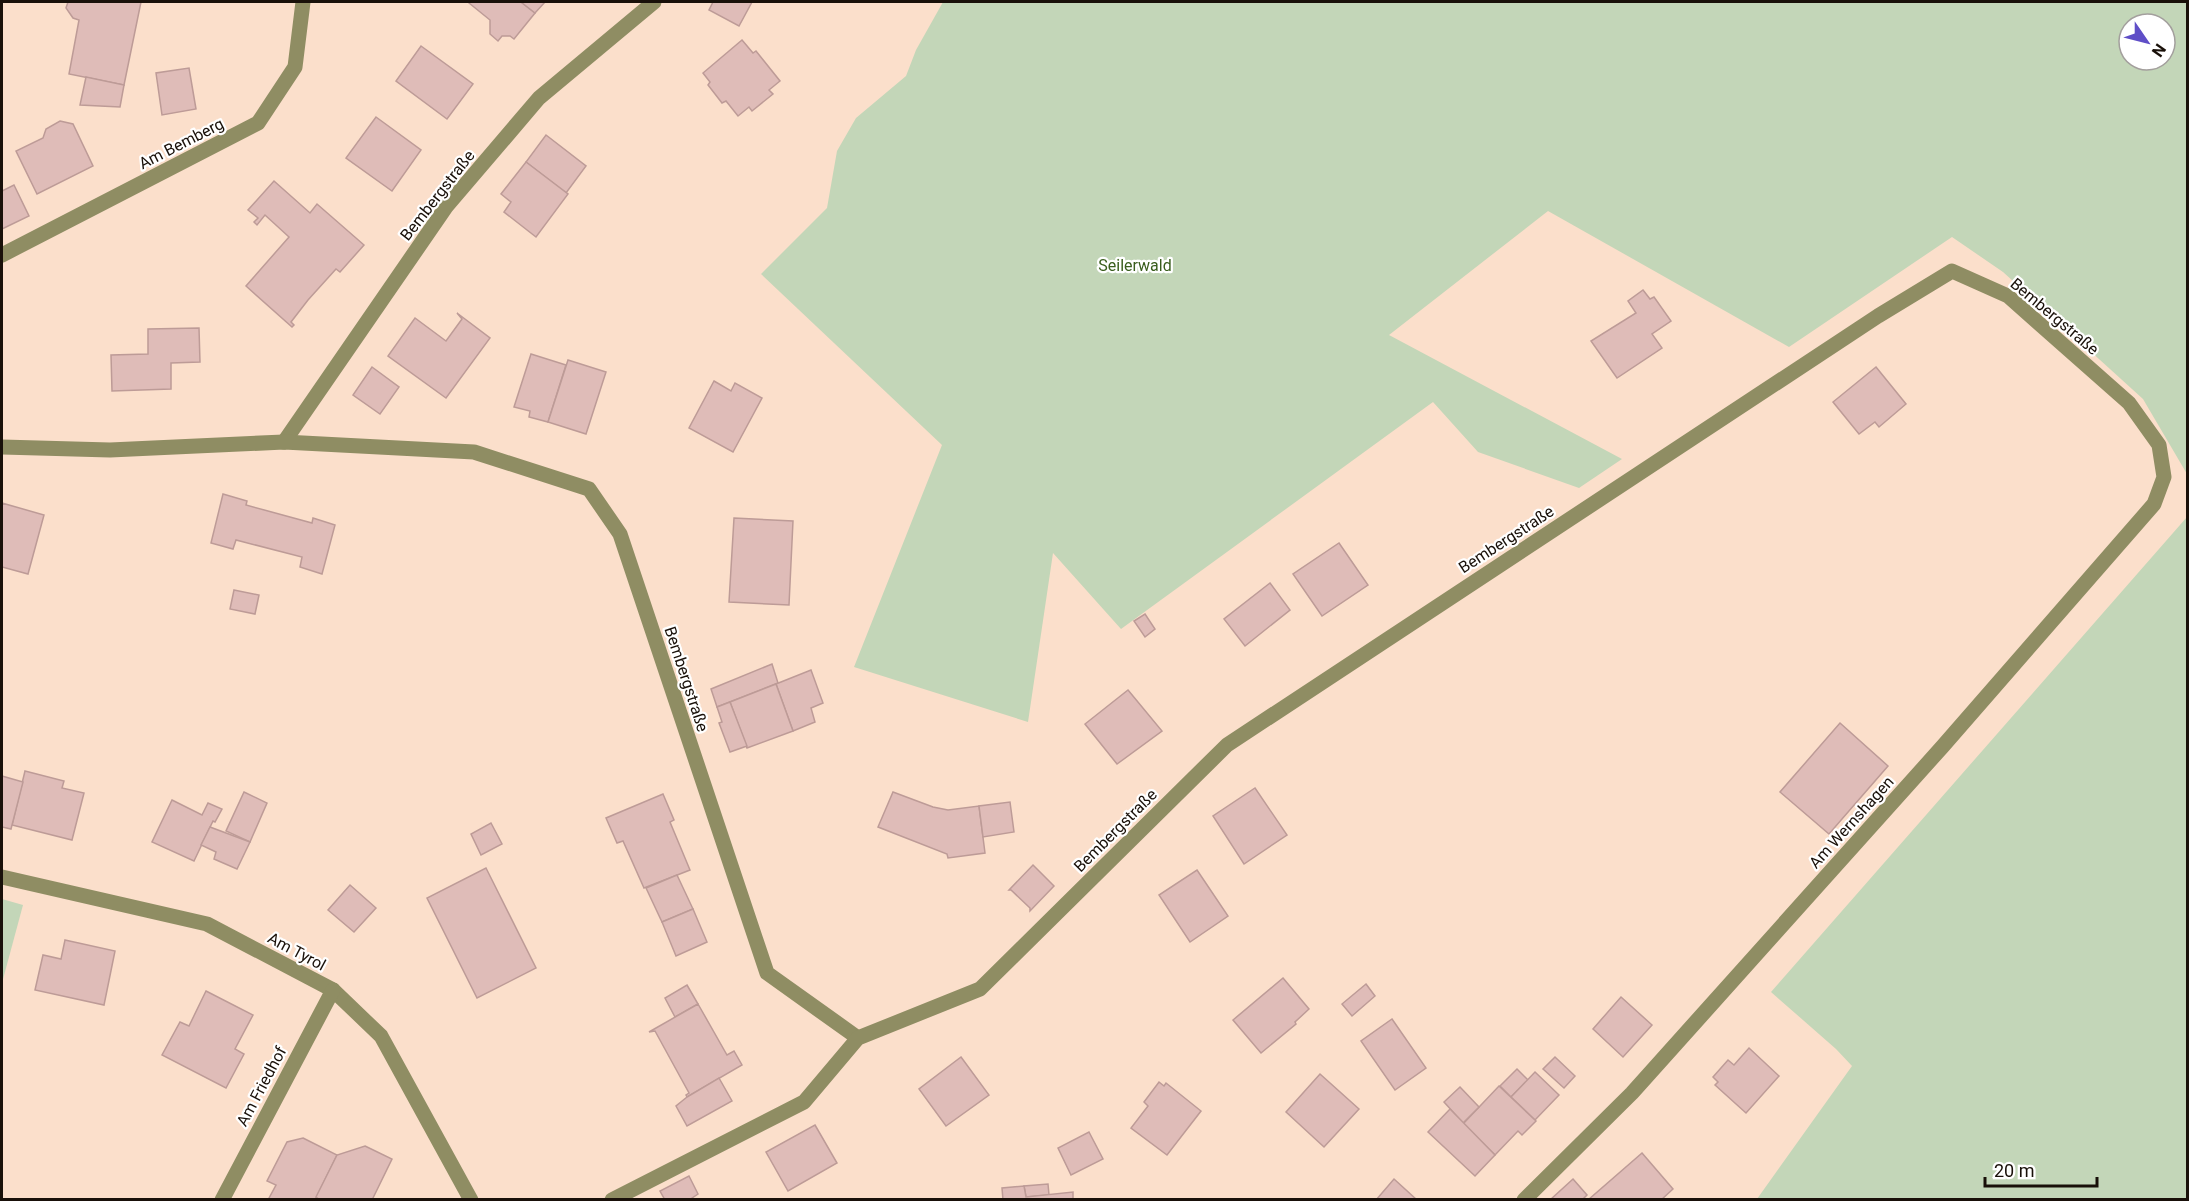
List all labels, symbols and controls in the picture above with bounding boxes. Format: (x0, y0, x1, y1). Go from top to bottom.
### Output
north arrow (2117, 12, 2177, 72)
text: N (2148, 40, 2170, 60)
street label: Am Bemberg (136, 114, 227, 173)
street label: Bembergstraße (396, 146, 479, 244)
park label: Seilerwald (1098, 256, 1172, 275)
street label: Bembergstraße (2007, 274, 2103, 359)
street label: Bembergstraße (1455, 502, 1557, 577)
street label: Bembergstraße (661, 624, 712, 734)
street label: Am Wernshagen (1805, 772, 1898, 872)
street label: Bembergstraße (1070, 785, 1161, 876)
street label: Am Tyrol (265, 928, 329, 975)
street label: Am Friedhof (233, 1043, 291, 1129)
scale bar (1985, 1150, 2098, 1188)
text: 20 m (1994, 1160, 2034, 1181)

